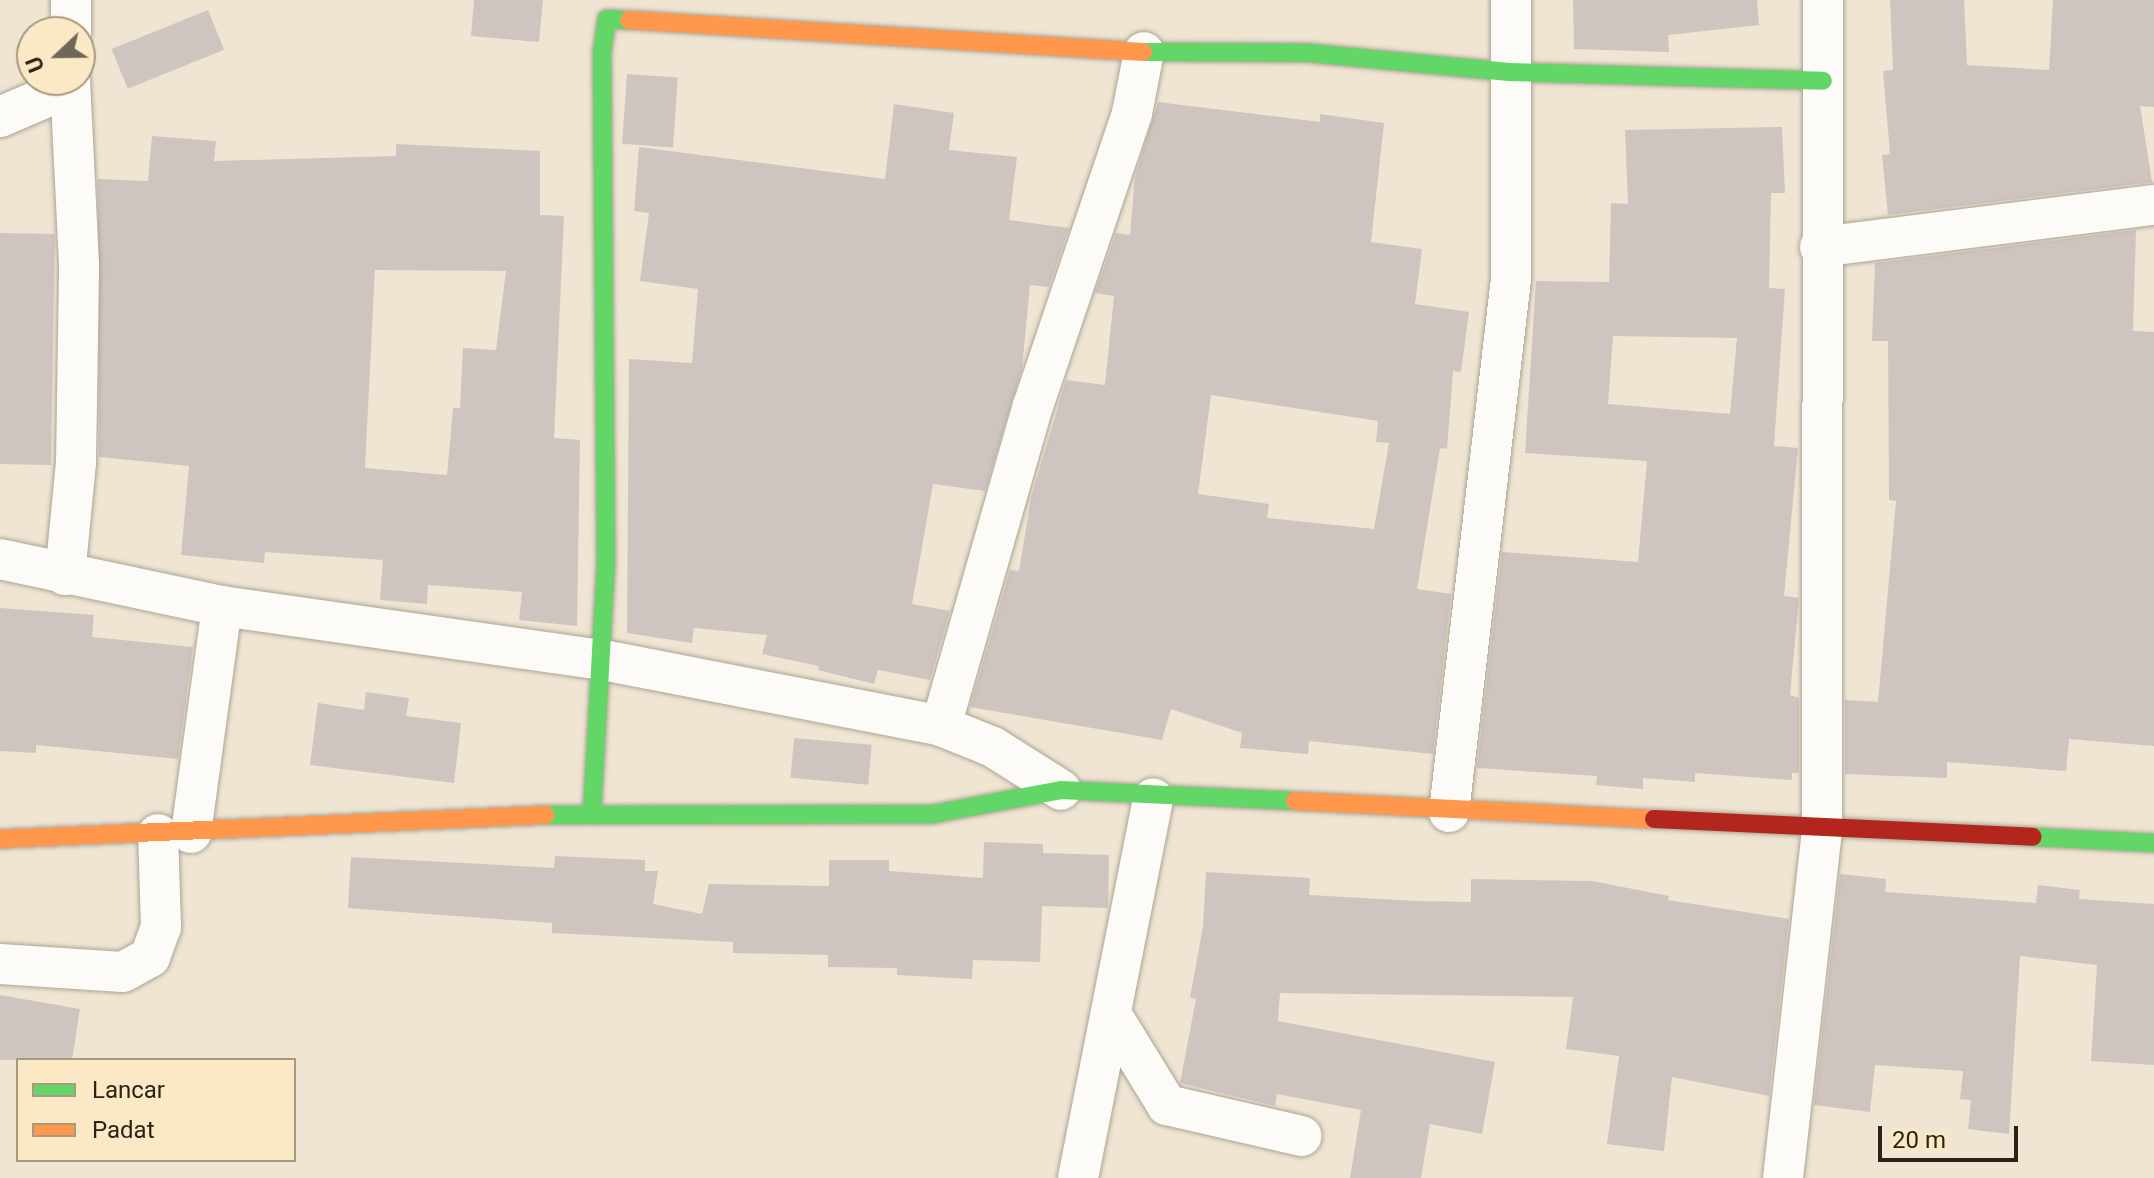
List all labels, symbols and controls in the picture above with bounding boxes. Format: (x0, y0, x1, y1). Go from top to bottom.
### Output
north arrow (16, 16, 96, 96)
text: U (21, 53, 49, 76)
legend (16, 1058, 296, 1162)
text: Lancar (92, 1076, 165, 1104)
scale bar (1882, 1110, 2022, 1160)
text: Padat (92, 1116, 155, 1144)
text: 20 m (1892, 1126, 1946, 1154)

